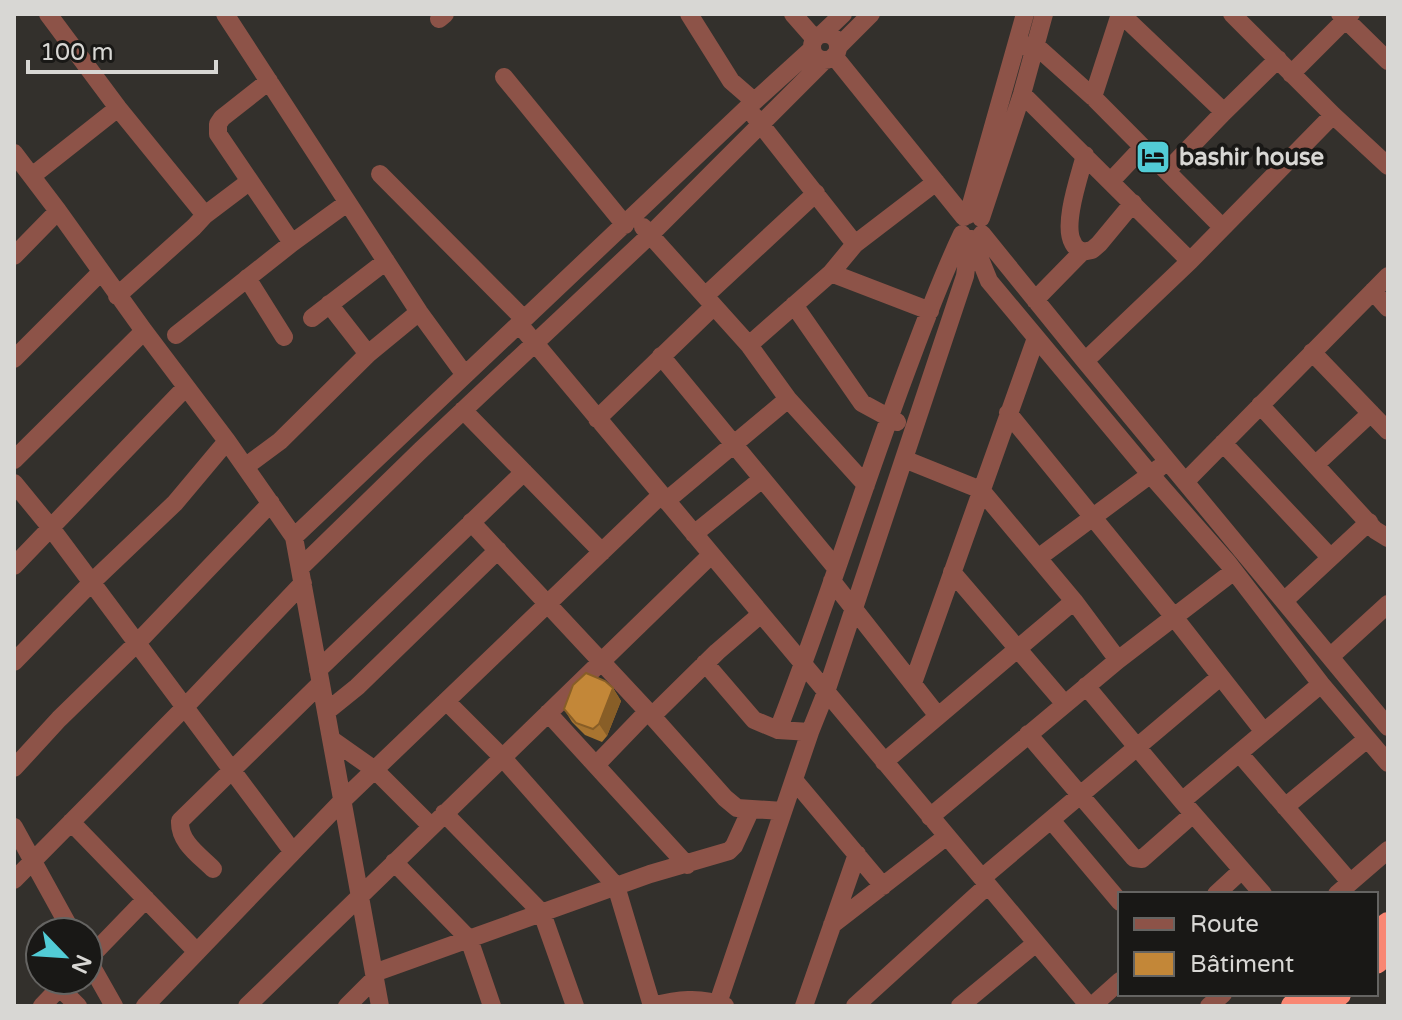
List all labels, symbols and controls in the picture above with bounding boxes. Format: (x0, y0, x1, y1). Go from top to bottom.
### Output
scale bar (28, 24, 216, 74)
text: 100 m (40, 38, 114, 67)
hotel icon: bashir house (1134, 138, 1172, 176)
place label: bashir house (1179, 143, 1325, 172)
legend (1118, 892, 1378, 996)
text: Route (1190, 910, 1259, 939)
north arrow (24, 916, 104, 996)
text: Bâtiment (1190, 950, 1294, 979)
text: N (66, 951, 97, 978)

